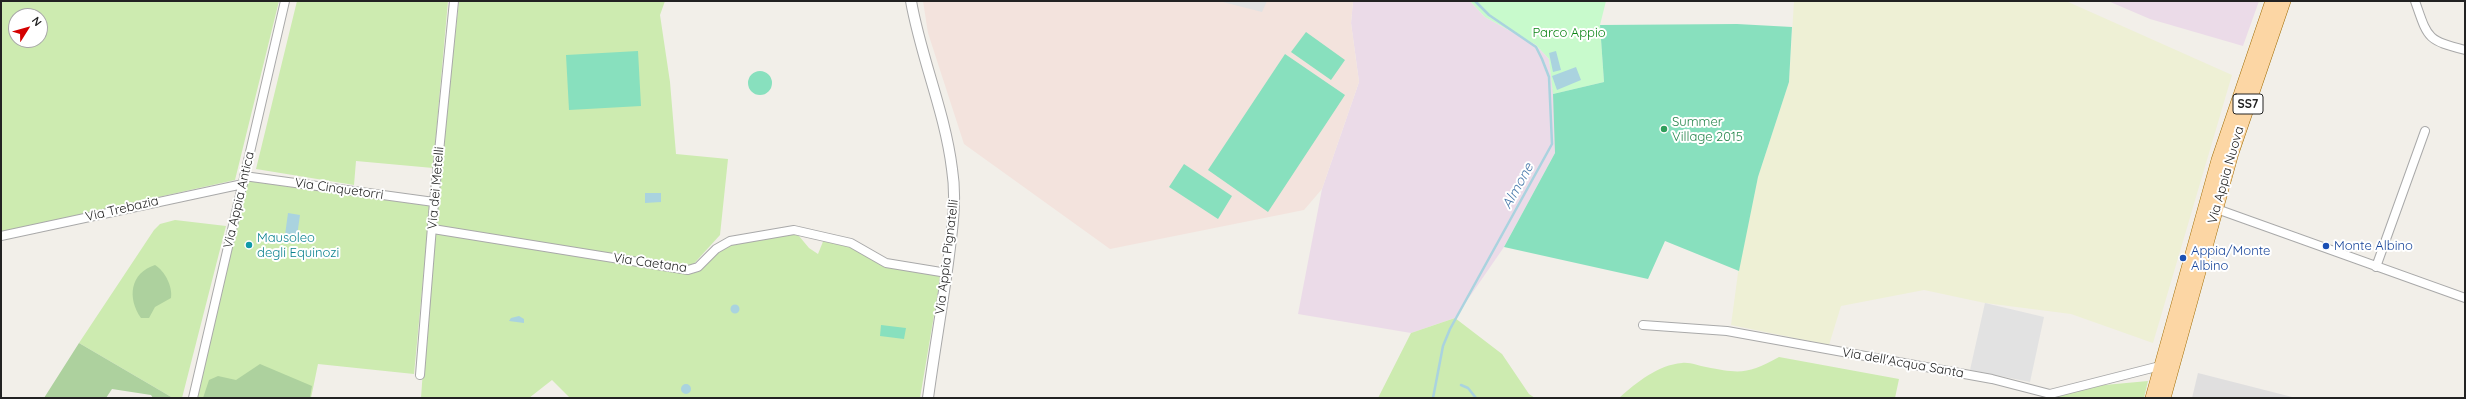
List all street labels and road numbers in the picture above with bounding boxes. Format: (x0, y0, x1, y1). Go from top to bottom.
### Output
road number: SS7 (2233, 94, 2263, 114)
street label: Via Appia Nuova (2205, 124, 2247, 226)
street label: Via dei Metelli (425, 146, 447, 230)
street label: Via Appia Antica (220, 150, 258, 250)
street label: Via Cinquetorri (294, 175, 384, 203)
street label: Via Trebazia (84, 193, 160, 225)
street label: Via Appia Pignatelli (932, 199, 962, 315)
street label: Via Caetana (612, 250, 688, 276)
street label: Via dell'Acqua Santa (1841, 345, 1965, 381)

